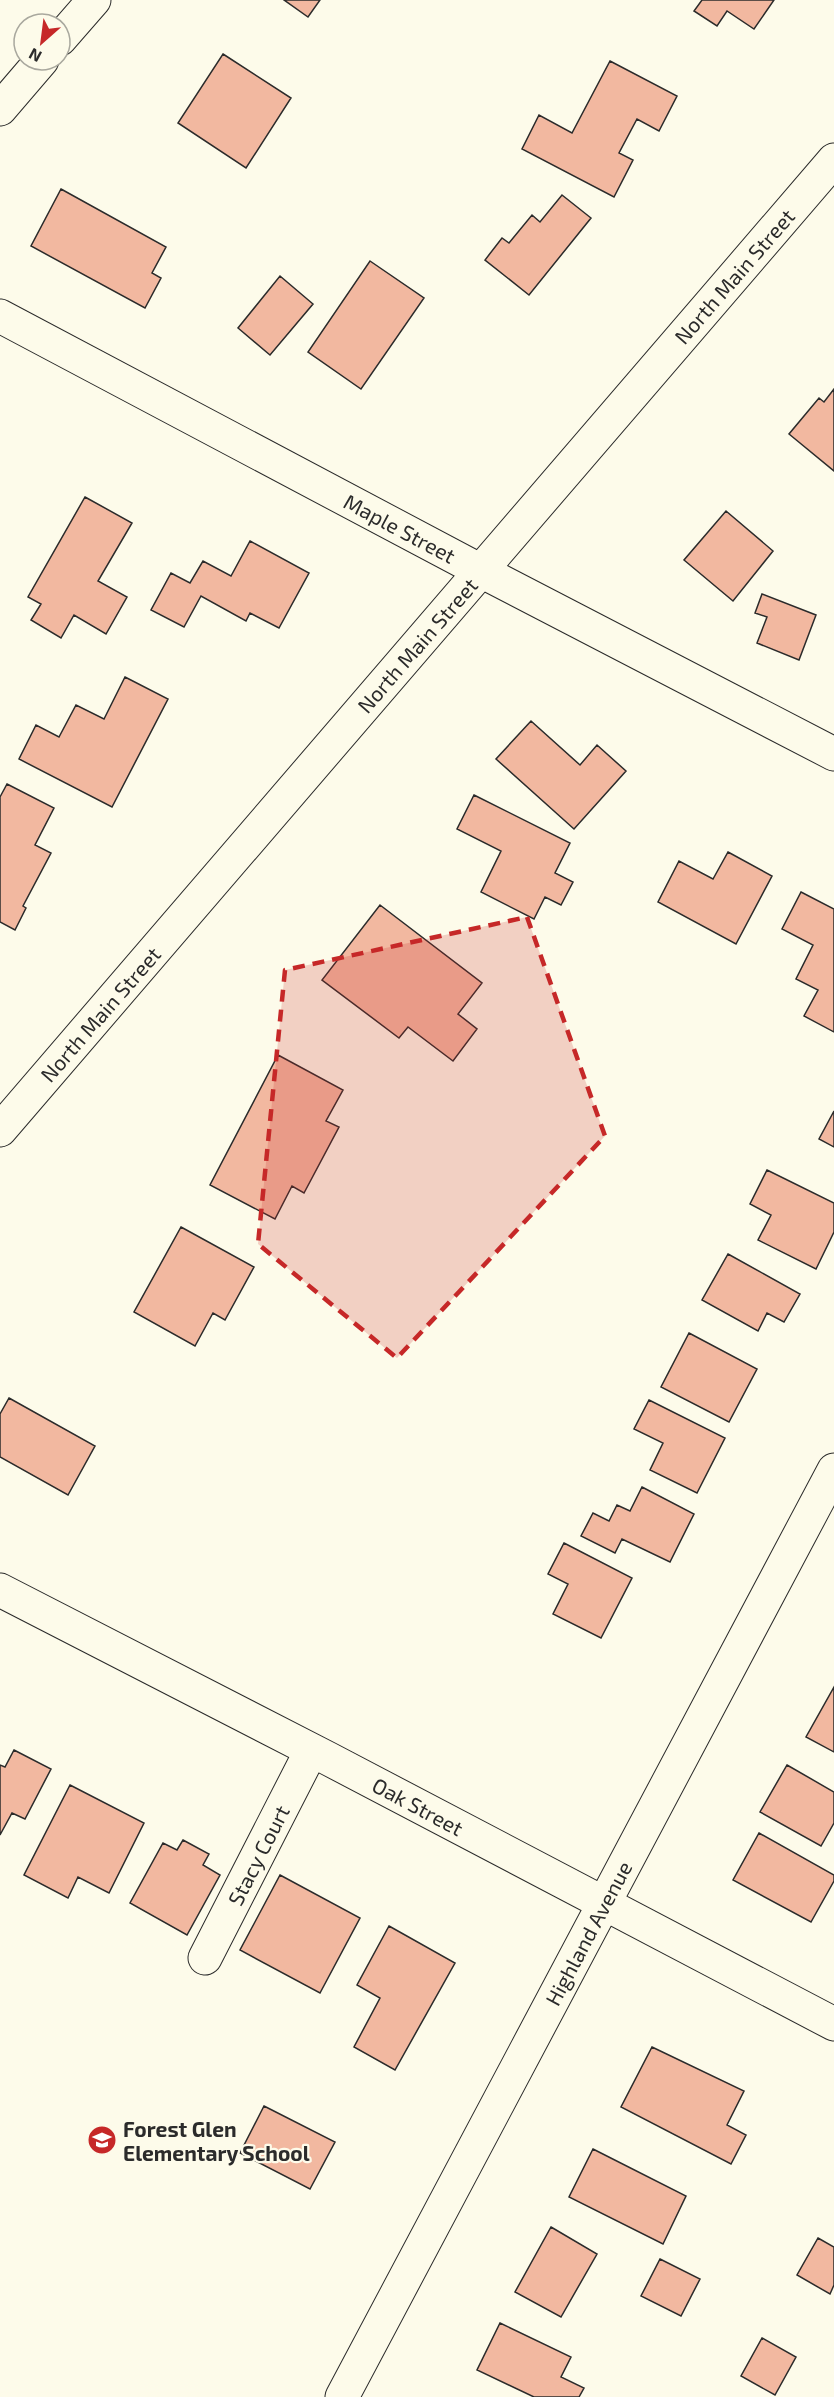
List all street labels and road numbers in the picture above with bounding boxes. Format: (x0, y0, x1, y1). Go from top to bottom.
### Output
street label: North Main Street (669, 203, 799, 349)
street label: Maple Street (340, 488, 460, 568)
street label: North Main Street (352, 572, 482, 718)
street label: North Main Street (35, 941, 165, 1087)
street label: Oak Street (368, 1772, 468, 1840)
street label: Stacy Court (222, 1801, 294, 1909)
street label: Highland Avenue (539, 1857, 637, 2009)

